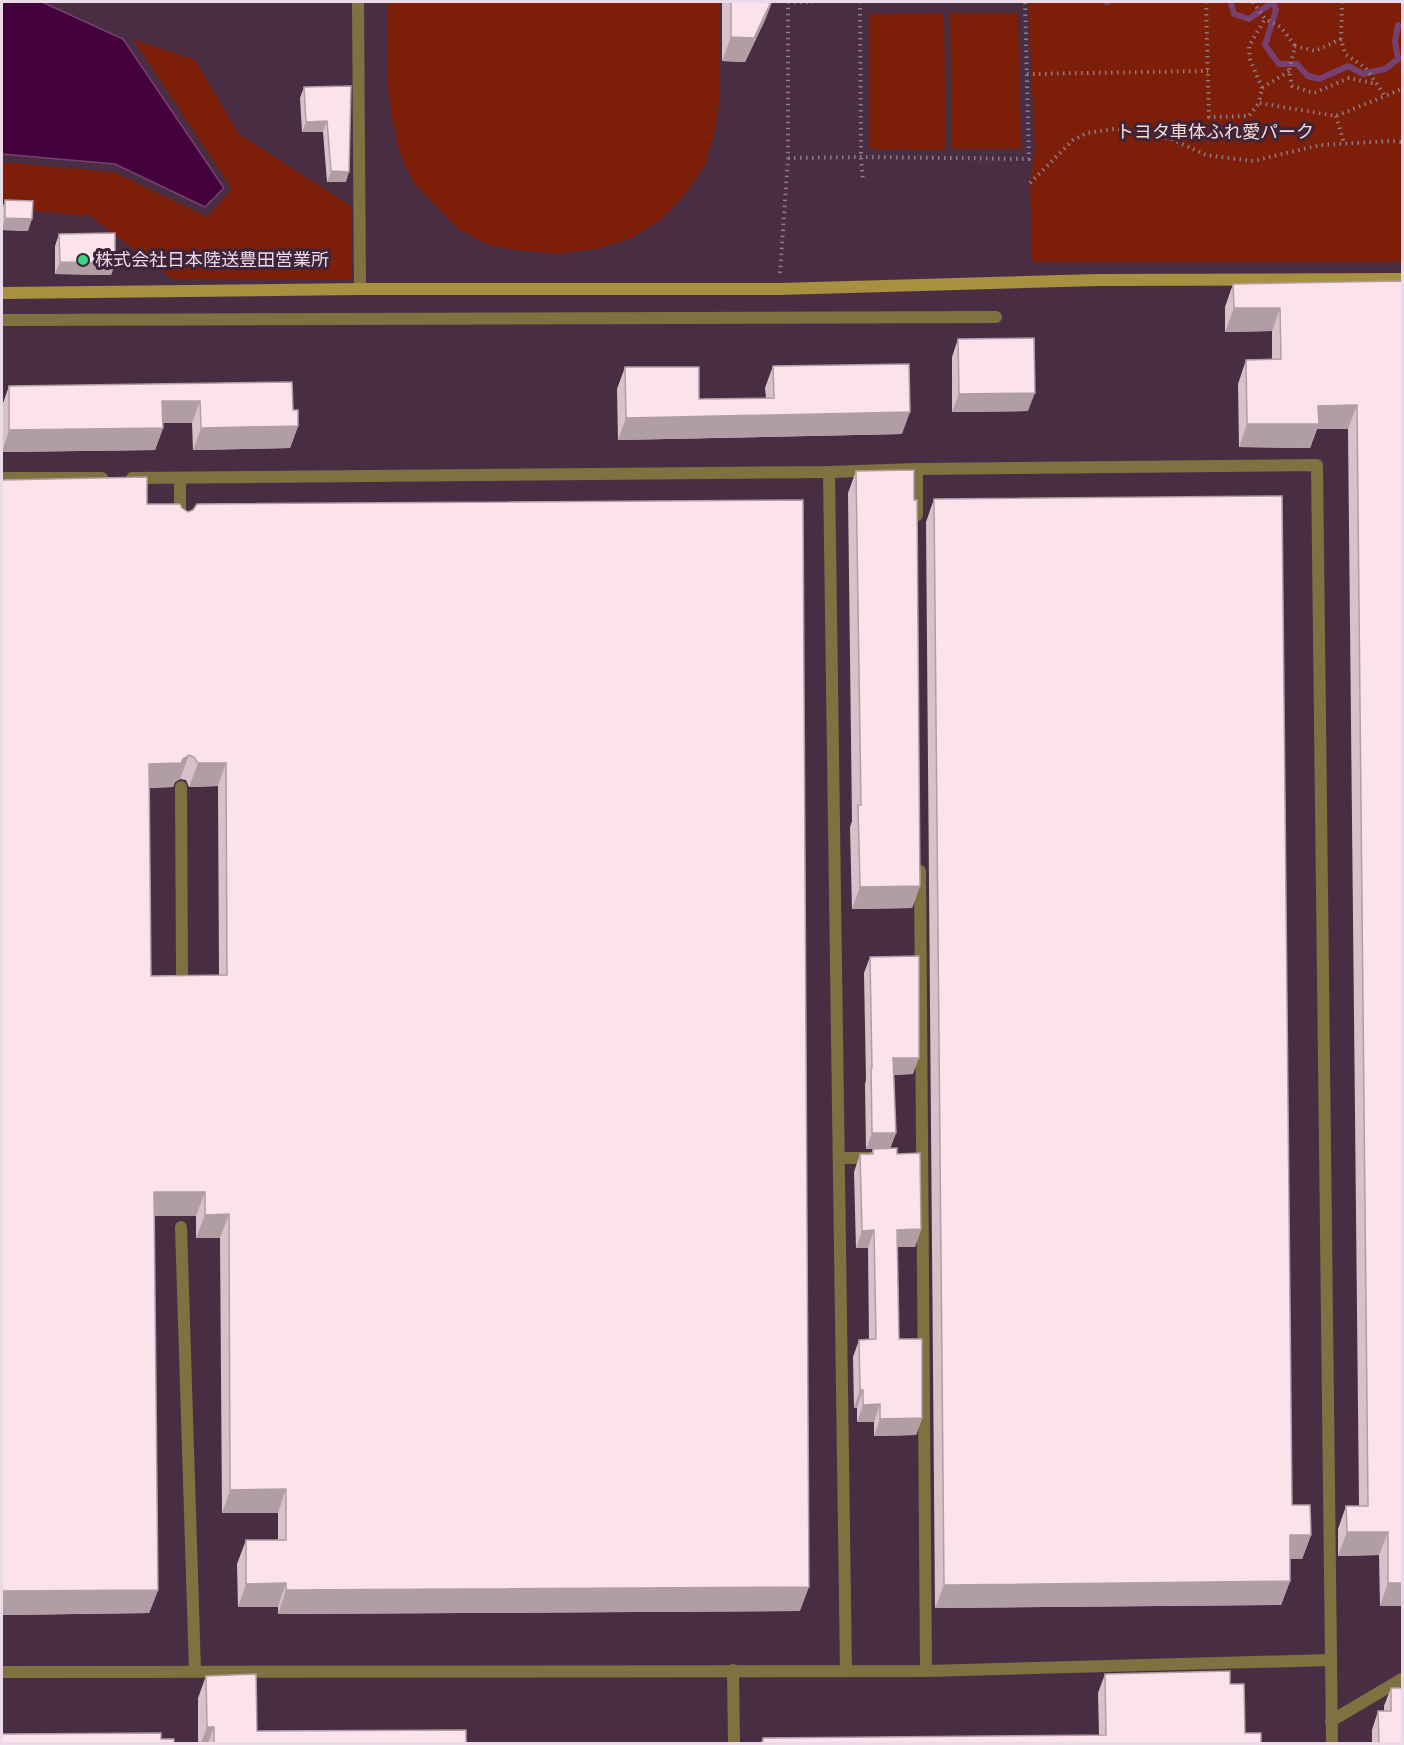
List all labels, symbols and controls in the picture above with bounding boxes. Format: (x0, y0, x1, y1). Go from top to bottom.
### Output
park label: トヨタ車体ふれ愛パーク (1116, 121, 1314, 143)
place label: 株式会社日本陸送豊田営業所 (95, 249, 329, 271)
marker: 株式会社日本陸送豊田営業所 (76, 253, 90, 267)

